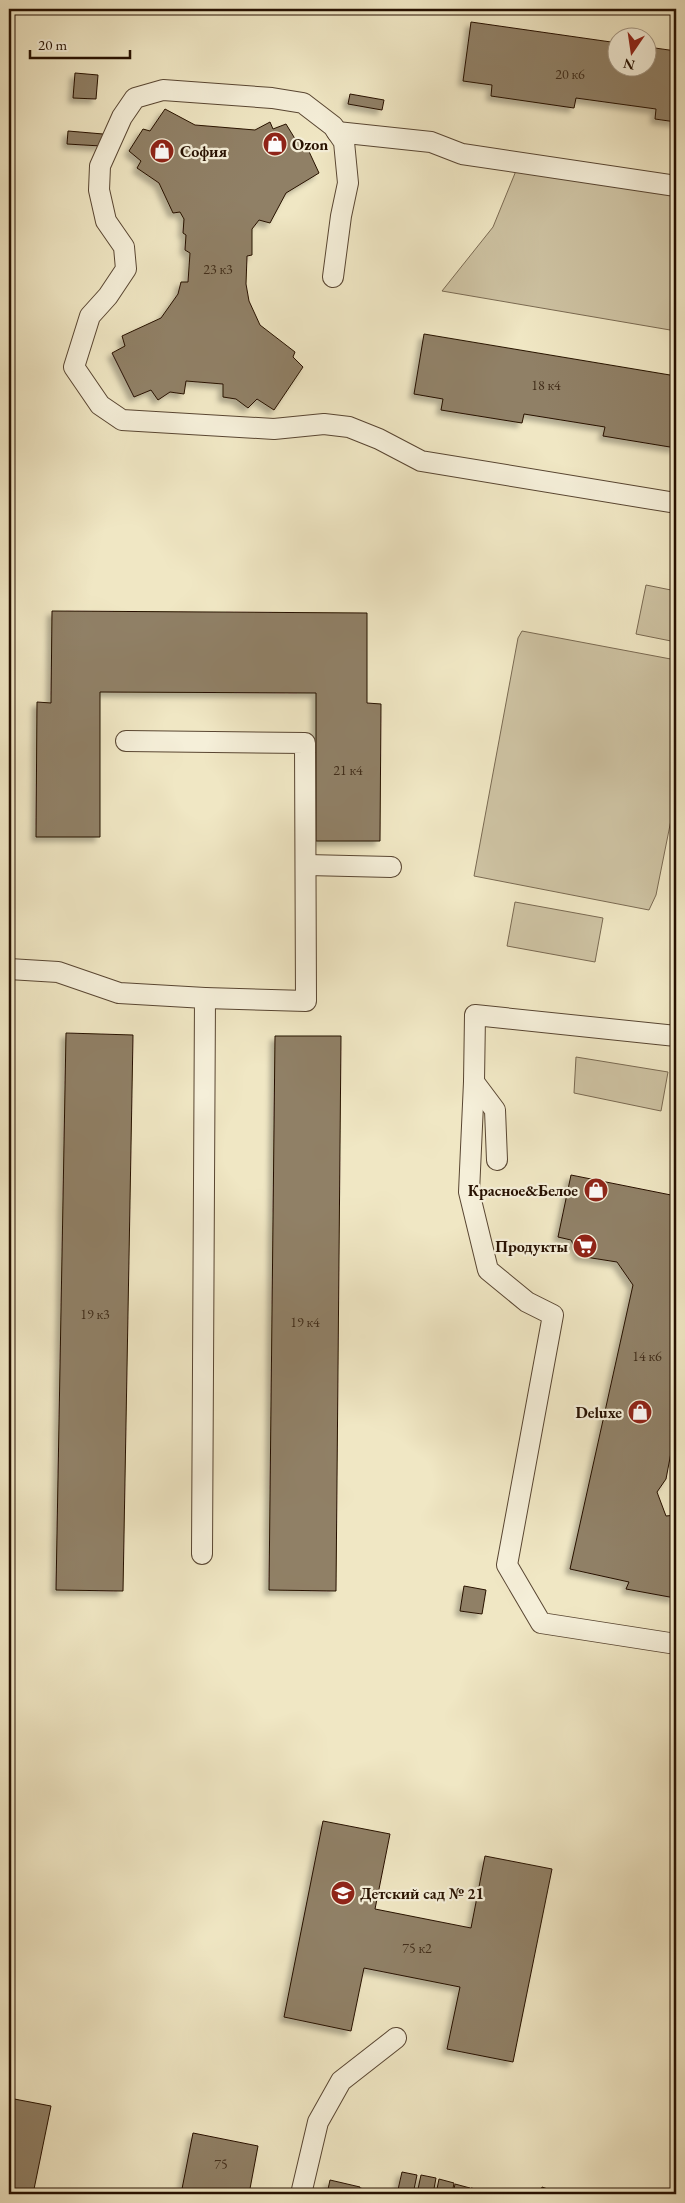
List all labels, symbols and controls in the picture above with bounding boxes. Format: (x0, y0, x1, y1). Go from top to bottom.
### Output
scale bar (30, 28, 130, 60)
north arrow (608, 28, 658, 78)
text: 20 m (38, 35, 67, 54)
text: N (621, 54, 637, 75)
house number: 20 к6 (555, 65, 585, 83)
shop icon: Ozon (262, 131, 288, 157)
place label: Ozon (292, 134, 328, 155)
shop icon: София (149, 138, 175, 164)
place label: София (180, 141, 227, 162)
house number: 23 к3 (203, 260, 233, 278)
house number: 18 к4 (531, 376, 561, 394)
house number: 21 к4 (333, 761, 363, 779)
shop icon: Красное&Белое (583, 1177, 609, 1203)
place label: Красное&Белое (468, 1180, 578, 1201)
supermarket icon: Продукты (572, 1233, 598, 1259)
place label: Продукты (495, 1236, 568, 1257)
house number: 19 к3 (80, 1305, 110, 1323)
house number: 19 к4 (290, 1313, 320, 1331)
house number: 14 к6 (632, 1347, 662, 1365)
shop icon: Deluxe (627, 1399, 653, 1425)
place label: Deluxe (575, 1402, 622, 1423)
school or university icon: Детский сад № 21 (330, 1880, 356, 1906)
place label: Детский сад № 21 (360, 1883, 484, 1904)
house number: 75 к2 (402, 1939, 432, 1957)
house number: 75 (214, 2155, 228, 2173)

